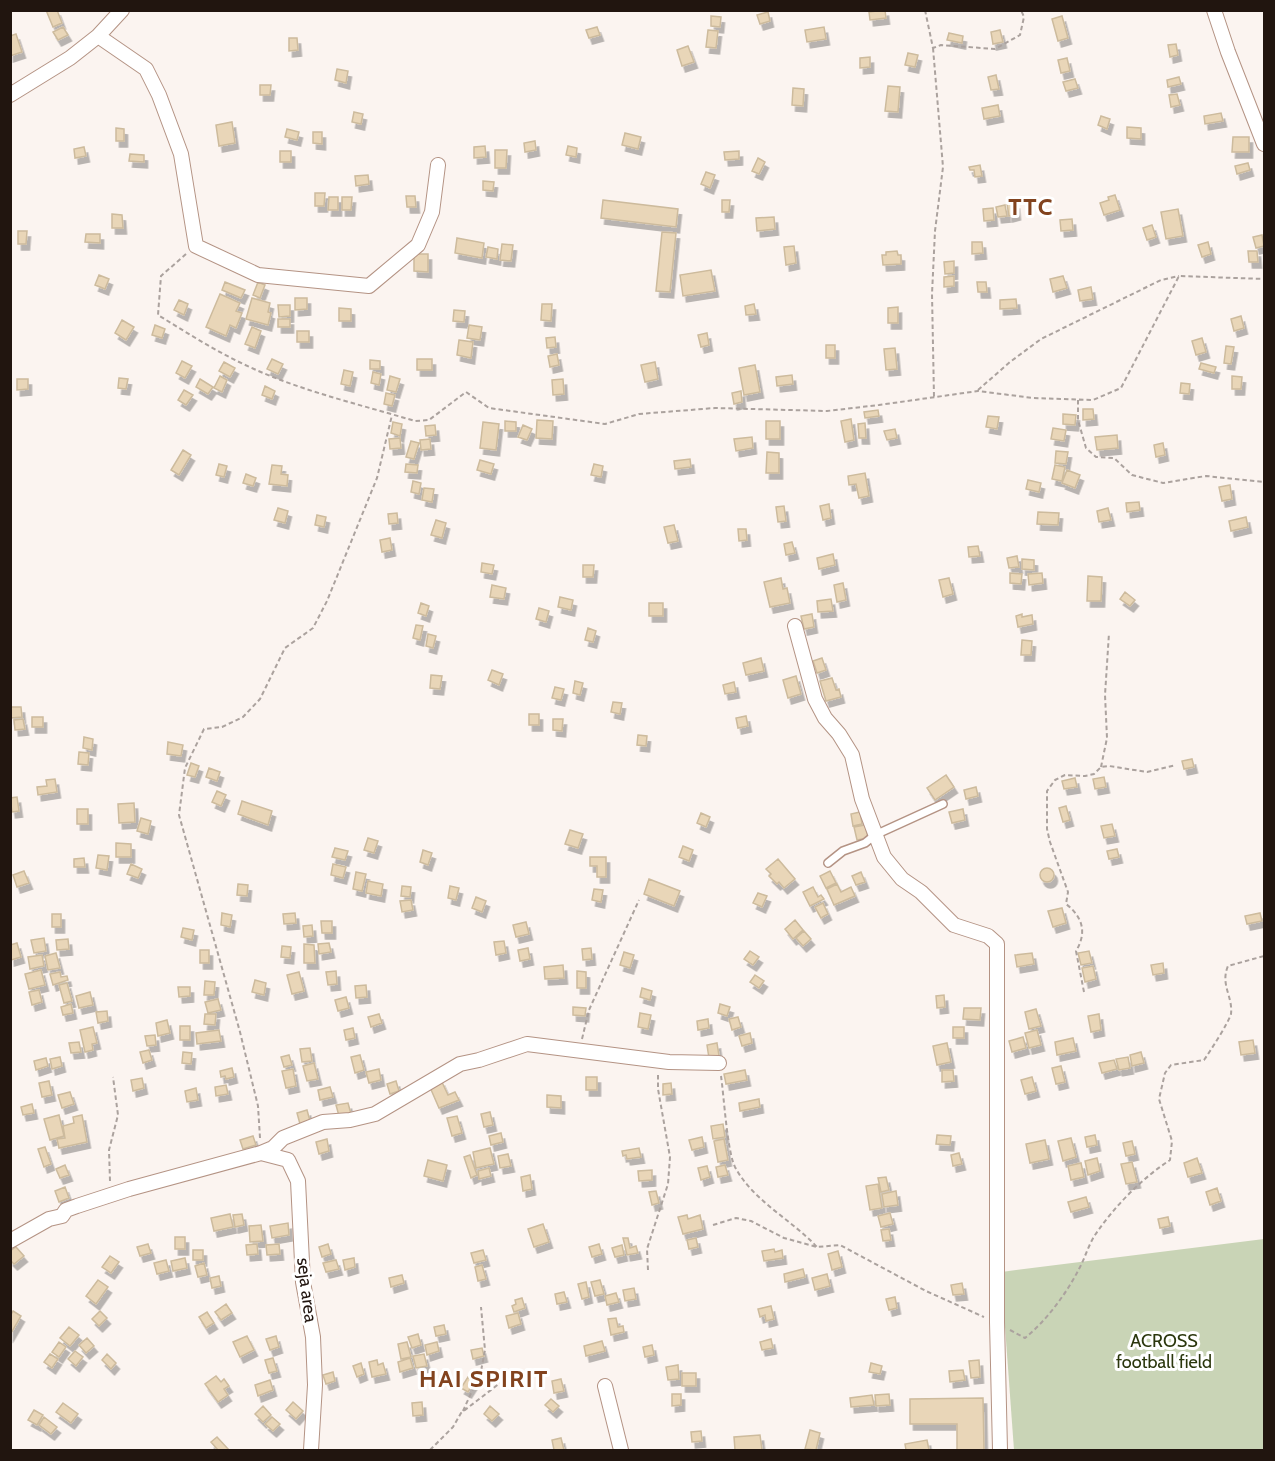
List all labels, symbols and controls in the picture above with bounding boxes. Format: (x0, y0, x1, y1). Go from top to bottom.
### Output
district label: TTC (1008, 192, 1054, 221)
street label: seja area (292, 1256, 322, 1324)
park label: ACROSS football field (1116, 1330, 1212, 1373)
district label: HAI SPIRIT (419, 1364, 549, 1393)

